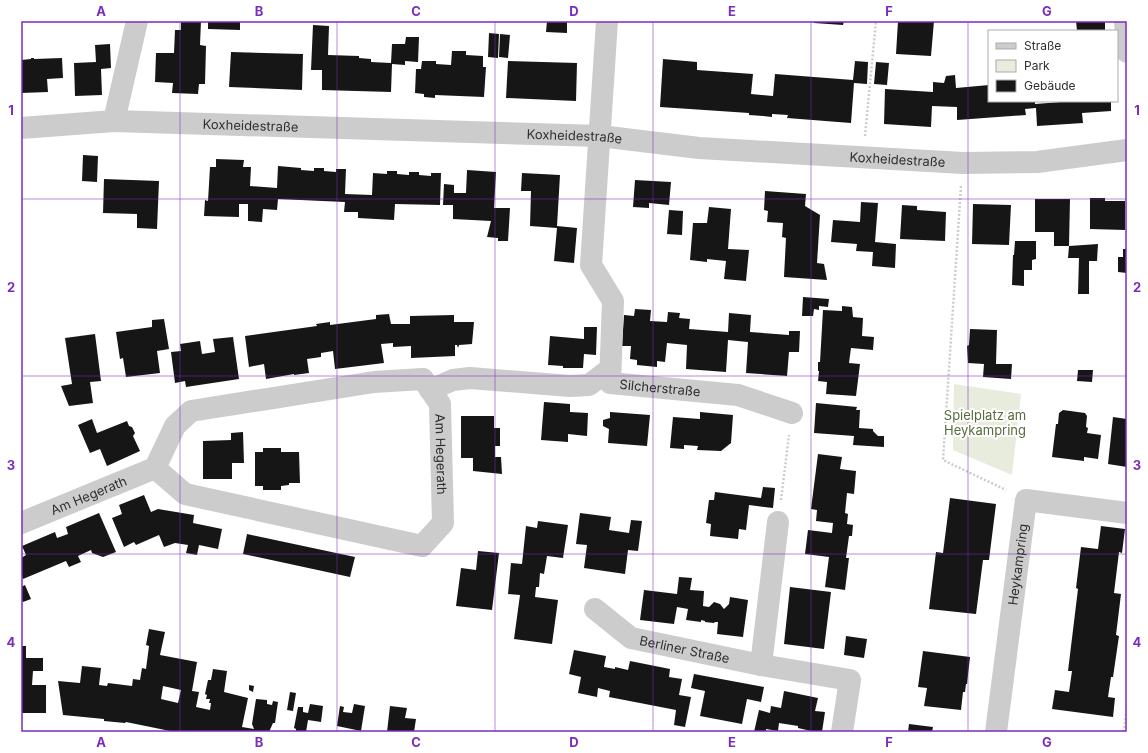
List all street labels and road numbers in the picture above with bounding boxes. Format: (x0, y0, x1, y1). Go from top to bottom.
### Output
street label: Koxheidestraße (203, 116, 299, 135)
street label: Koxheidestraße (526, 126, 623, 147)
street label: Koxheidestraße (849, 149, 946, 170)
street label: Silcherstraße (619, 376, 701, 399)
street label: Am Hegerath (432, 413, 450, 495)
street label: Am Hegerath (48, 472, 129, 518)
street label: Heykampring (1004, 523, 1031, 606)
street label: Berliner Straße (638, 632, 731, 666)

